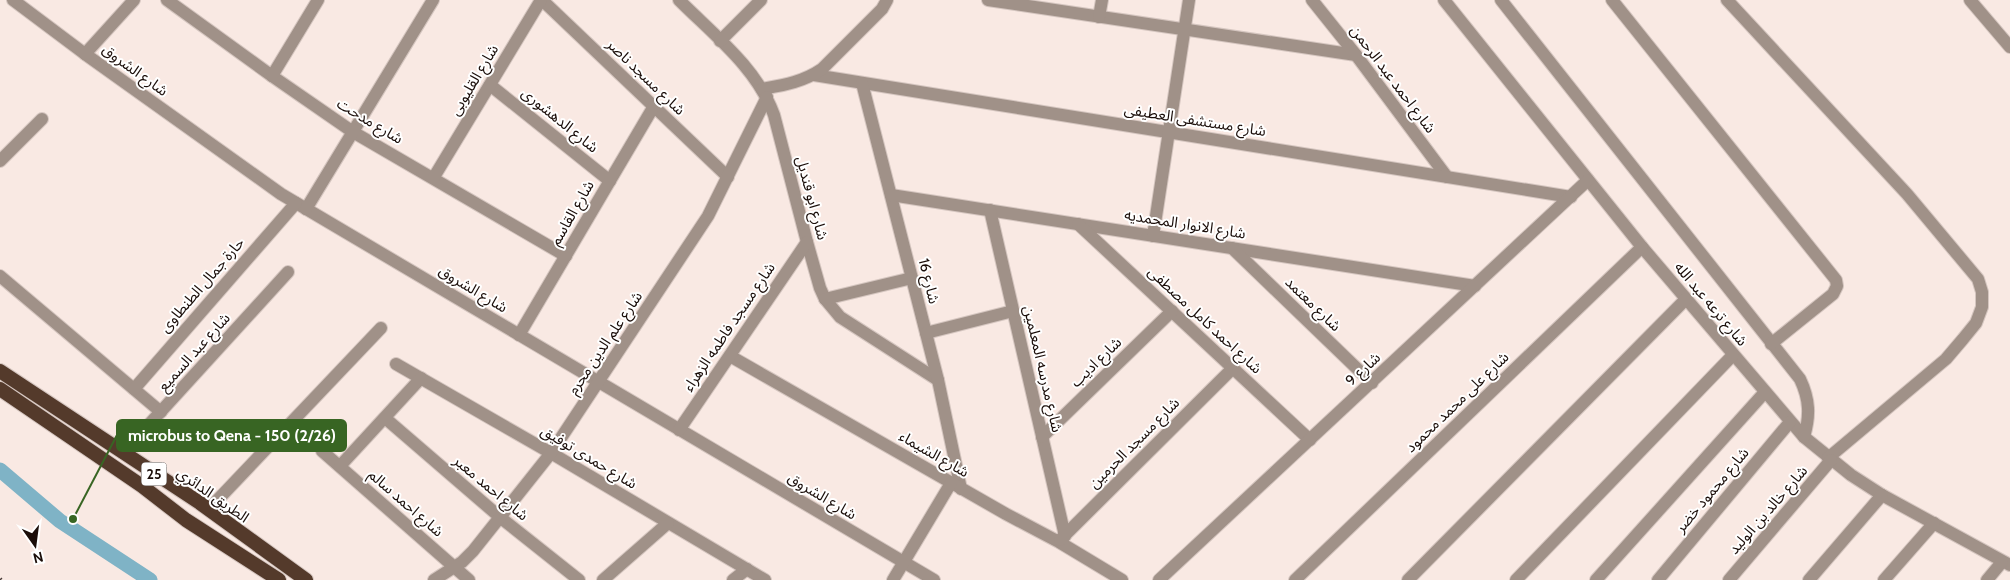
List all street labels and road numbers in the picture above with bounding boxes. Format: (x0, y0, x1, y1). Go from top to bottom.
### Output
street label: شارع احمد عبد الرحمن (1344, 22, 1440, 138)
street label: شارع مسجد ناصر (600, 34, 689, 121)
street label: شارع الشروق (97, 40, 172, 103)
street label: شارع القليوبى (446, 41, 505, 120)
street label: شارع الدهشورى (516, 84, 602, 159)
street label: شارع مدحت (332, 94, 406, 150)
street label: شارع مستشفى العطيفى (1122, 100, 1267, 143)
street label: شارع ابو قنديل (789, 154, 832, 243)
street label: شارع القاسم (546, 177, 601, 250)
street label: شارع الانوار المحمديه (1123, 206, 1247, 245)
street label: حارة جمال الطنطاوى (156, 234, 248, 336)
street label: شارع 16 (912, 256, 943, 306)
street label: شارع ترعه عبد الله (1668, 258, 1752, 352)
street label: شارع مسجد فاطمه الزهراء (679, 259, 781, 396)
street label: شارع الشروق (434, 261, 511, 319)
street label: شارع احمد كامل مصطفى (1142, 263, 1266, 380)
street label: شارع معتمد (1279, 273, 1345, 337)
street label: شارع علم الدين محرم (564, 288, 649, 400)
street label: شارع مدرسه المعلمين (1017, 304, 1066, 435)
street label: شارع عبد السميع (154, 309, 236, 397)
street label: شارع اديب (1067, 333, 1128, 393)
street label: شارع 9 (1342, 348, 1386, 392)
street label: شارع على محمد محمود (1402, 348, 1515, 458)
street label: شارع مسجد الحرمين (1085, 394, 1185, 494)
street label: شارع حمدى توفيق (536, 421, 640, 495)
street label: شارع الشيماء (894, 427, 972, 484)
street label: شارع محمود خضر (1671, 444, 1755, 539)
street label: شارع احمد معبر (447, 451, 532, 527)
road number: 25 (142, 462, 166, 486)
street label: شارع خالد بن الوليد (1725, 462, 1814, 560)
street label: الطريق الدائري (172, 464, 253, 528)
street label: شارع احمد سالم (363, 466, 447, 543)
street label: شارع الشروق (783, 468, 860, 526)

